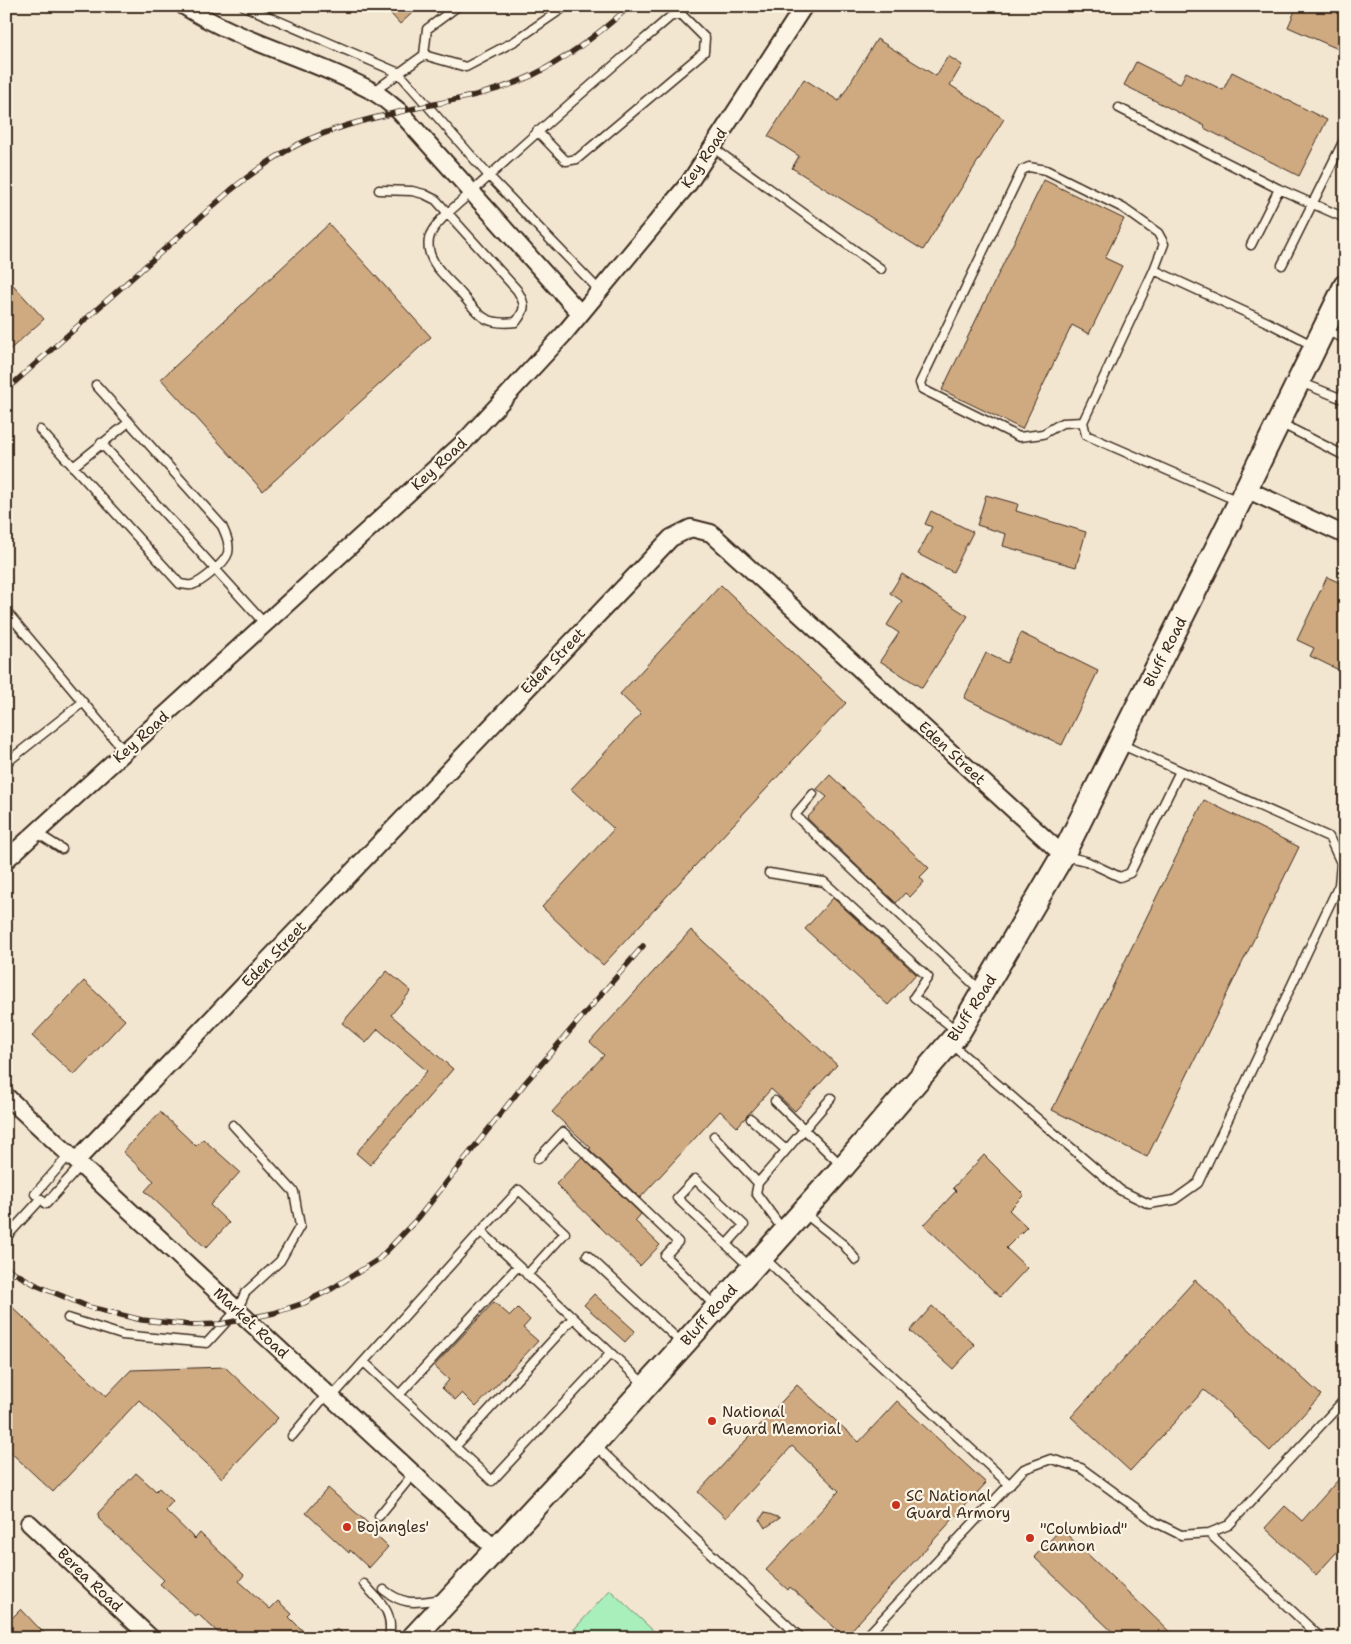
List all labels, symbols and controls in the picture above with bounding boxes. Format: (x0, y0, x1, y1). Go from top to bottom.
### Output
street label: Key Road (676, 123, 732, 192)
street label: Key Road (407, 433, 471, 495)
street label: Bluff Road (1139, 613, 1191, 690)
street label: Eden Street (516, 623, 590, 699)
street label: Key Road (109, 706, 174, 767)
street label: Eden Street (914, 717, 990, 789)
street label: Eden Street (237, 916, 311, 992)
street label: Bluff Road (943, 970, 1001, 1045)
street label: Bluff Road (676, 1280, 742, 1350)
street label: Market Road (209, 1283, 293, 1363)
place label: National Guard Memorial (722, 1402, 841, 1439)
marker: National Guard Memorial (706, 1415, 718, 1427)
place label: SC National Guard Armory (906, 1486, 1010, 1523)
marker: SC National Guard Armory (890, 1499, 902, 1511)
place label: Bojangles' (357, 1517, 429, 1537)
place label: "Columbiad" Cannon (1040, 1519, 1128, 1556)
marker: Bojangles' (341, 1521, 353, 1533)
marker: "Columbiad" Cannon (1024, 1532, 1036, 1544)
street label: Berea Road (53, 1544, 127, 1617)

